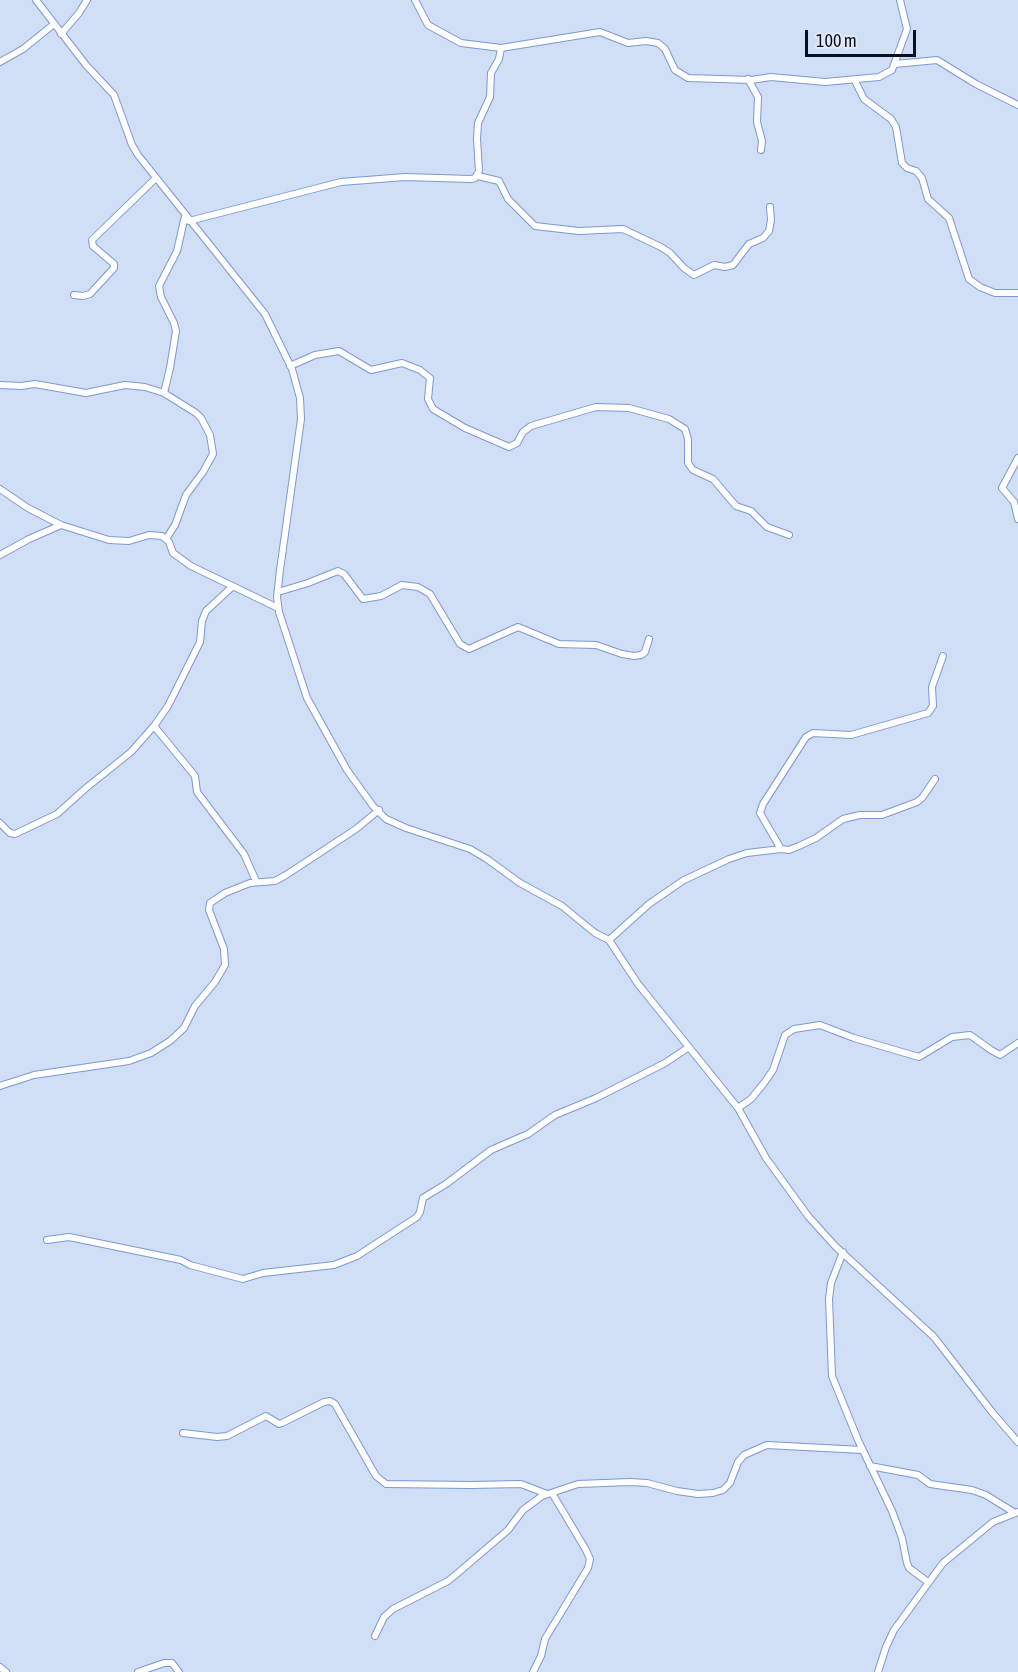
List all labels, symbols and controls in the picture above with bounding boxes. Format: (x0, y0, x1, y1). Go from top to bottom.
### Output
scale bar (808, 18, 919, 56)
text: 100 m (816, 30, 857, 51)

